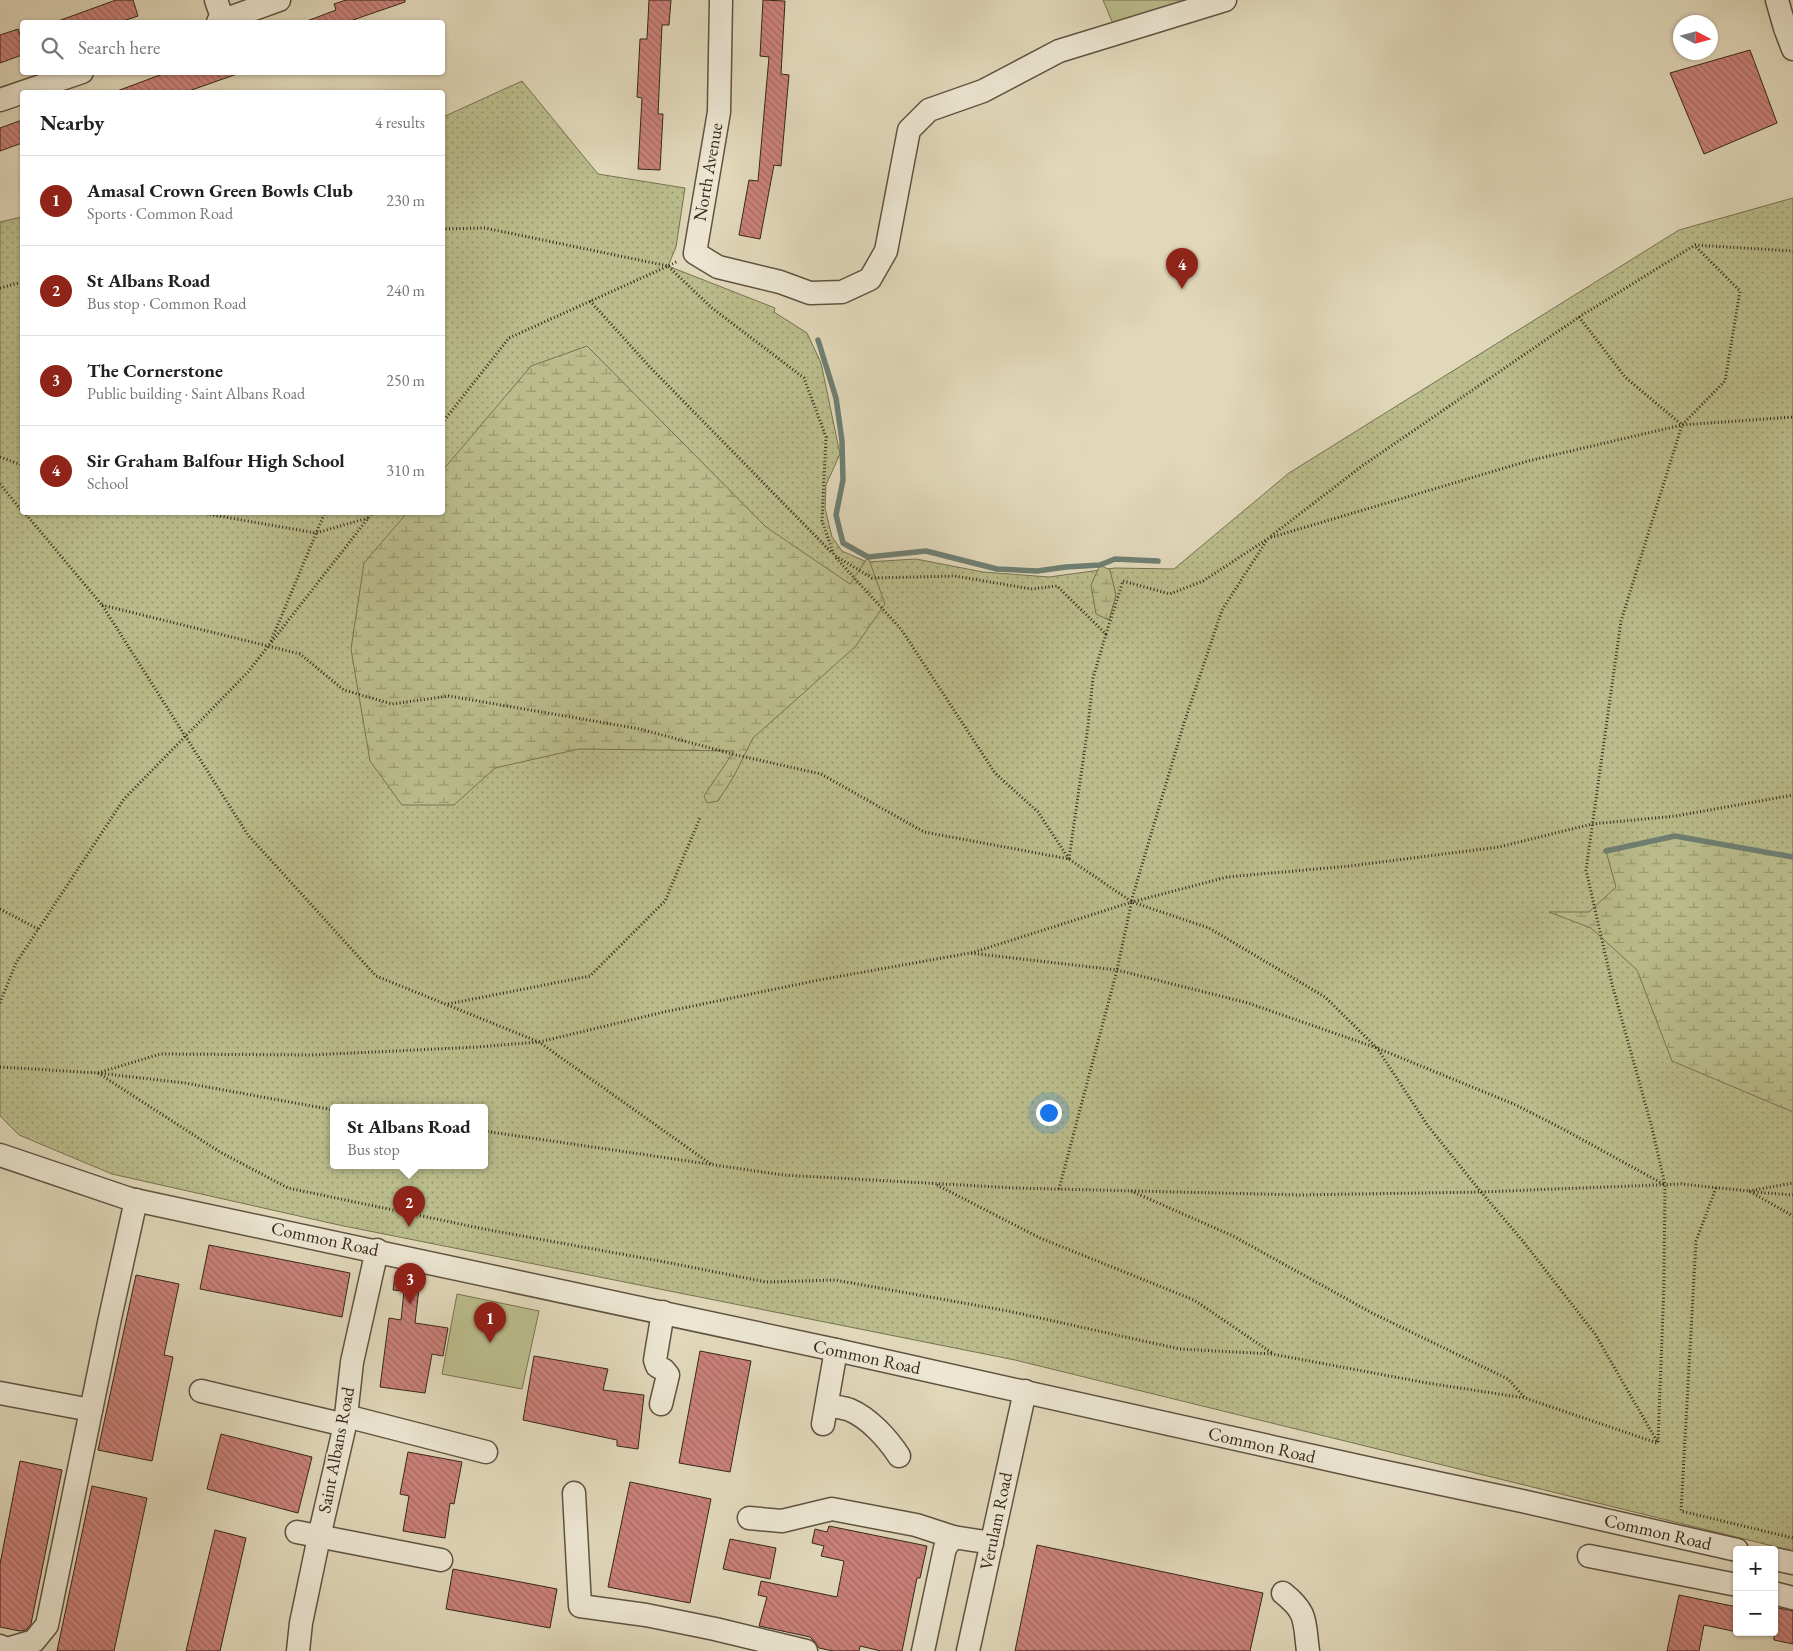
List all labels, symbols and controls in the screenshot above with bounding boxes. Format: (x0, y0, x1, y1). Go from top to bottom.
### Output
north arrow (1673, 15, 1718, 60)
search box (20, 20, 445, 75)
icon: search (38, 34, 66, 62)
text: Search here (78, 35, 160, 60)
text: Nearby (40, 109, 104, 136)
text: 4 results (375, 112, 425, 133)
street label: North Avenue (688, 121, 727, 223)
text: Amasal Crown Green Bowls Club (87, 178, 353, 203)
text: 1 (52, 190, 60, 211)
text: 230 m (386, 190, 425, 211)
text: Sports · Common Road (87, 203, 233, 224)
pin: 4 (1166, 248, 1198, 289)
text: St Albans Road (87, 268, 211, 293)
text: 2 (52, 280, 60, 301)
text: 240 m (386, 280, 425, 301)
text: Bus stop · Common Road (87, 293, 246, 314)
text: The Cornerstone (87, 358, 223, 383)
text: 3 (52, 370, 60, 391)
text: 250 m (386, 370, 425, 391)
text: Public building · Saint Albans Road (87, 383, 305, 404)
text: Sir Graham Balfour High School (87, 448, 345, 473)
text: 4 (52, 460, 60, 481)
text: 310 m (386, 460, 425, 481)
text: School (87, 473, 129, 494)
your location (1036, 1100, 1062, 1126)
popup (330, 1104, 488, 1169)
text: St Albans Road (347, 1114, 471, 1139)
text: Bus stop (347, 1139, 400, 1160)
pin: 2 (393, 1186, 425, 1227)
street label: Common Road (269, 1216, 382, 1261)
pin: 3 (394, 1263, 426, 1304)
pin: 1 (474, 1302, 506, 1343)
street label: Common Road (811, 1334, 924, 1379)
street label: Saint Albans Road (312, 1384, 359, 1515)
street label: Common Road (1206, 1421, 1319, 1468)
street label: Verulam Road (974, 1469, 1017, 1572)
street label: Common Road (1602, 1508, 1715, 1555)
map controls (1733, 1546, 1778, 1636)
button: + (1733, 1546, 1778, 1591)
button: − (1733, 1591, 1778, 1636)

